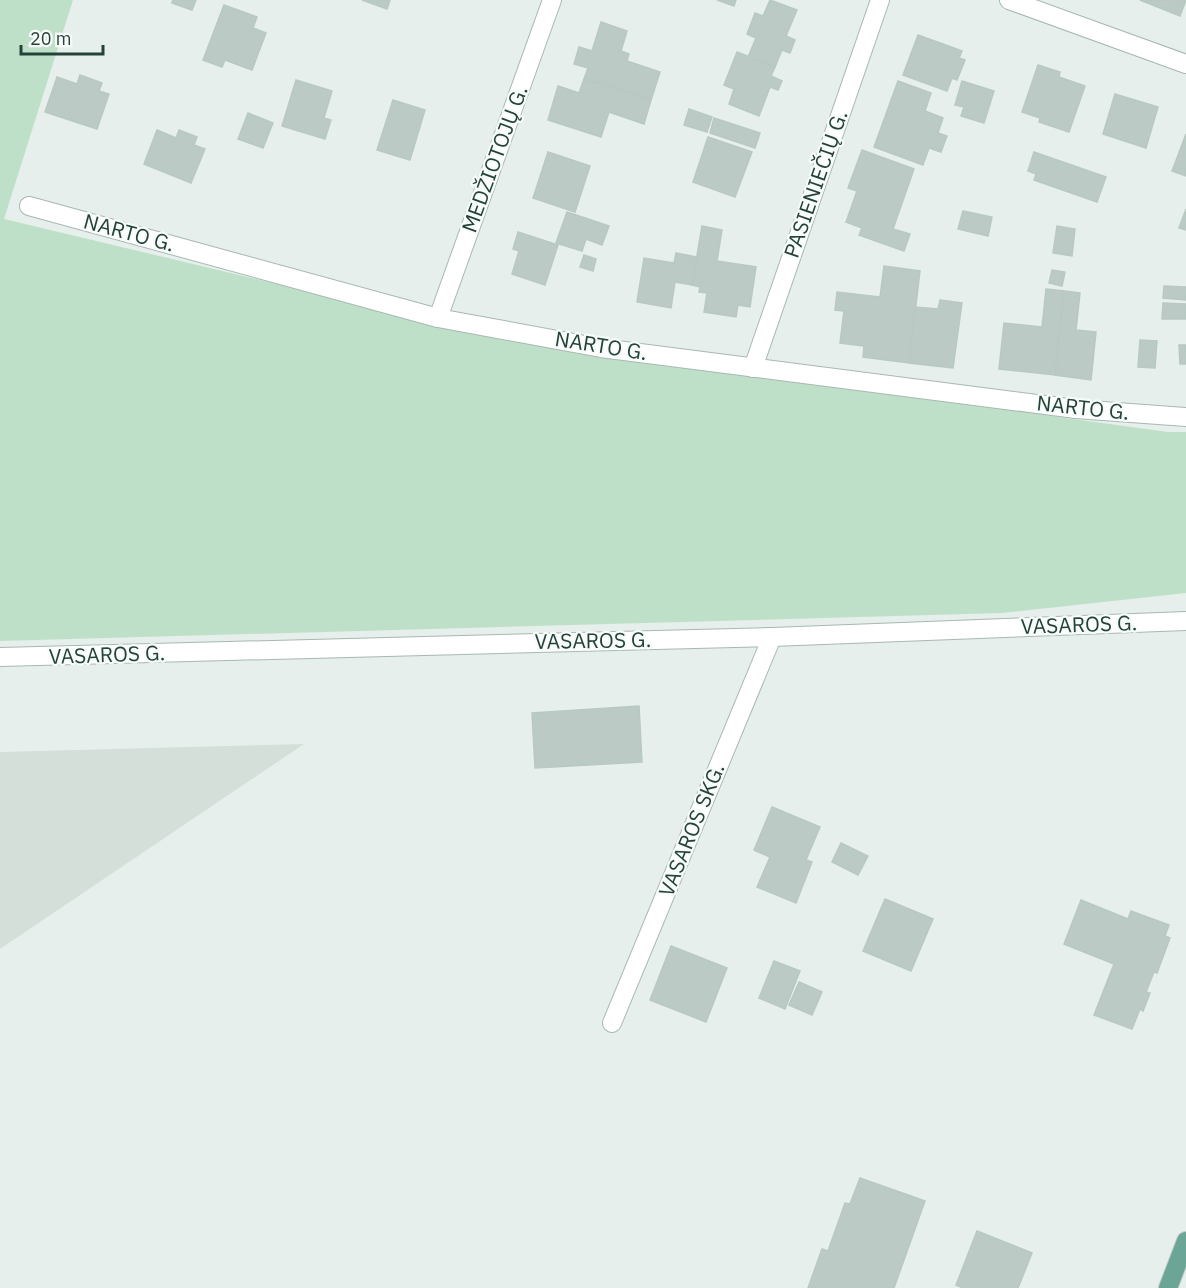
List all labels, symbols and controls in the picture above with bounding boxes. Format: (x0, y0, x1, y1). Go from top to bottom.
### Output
scale bar (21, 18, 104, 56)
text: 20 m (30, 27, 72, 50)
street label: MEDŽIOTOJŲ G. (454, 81, 534, 236)
street label: PASIENIEČIŲ G. (777, 106, 853, 261)
street label: NARTO G. (81, 206, 178, 258)
street label: NARTO G. (553, 324, 649, 366)
street label: NARTO G. (1035, 388, 1131, 426)
street label: VASAROS G. (1020, 608, 1138, 640)
street label: VASAROS G. (534, 625, 652, 655)
street label: VASAROS G. (48, 638, 166, 670)
street label: VASAROS SKG. (652, 759, 731, 901)

